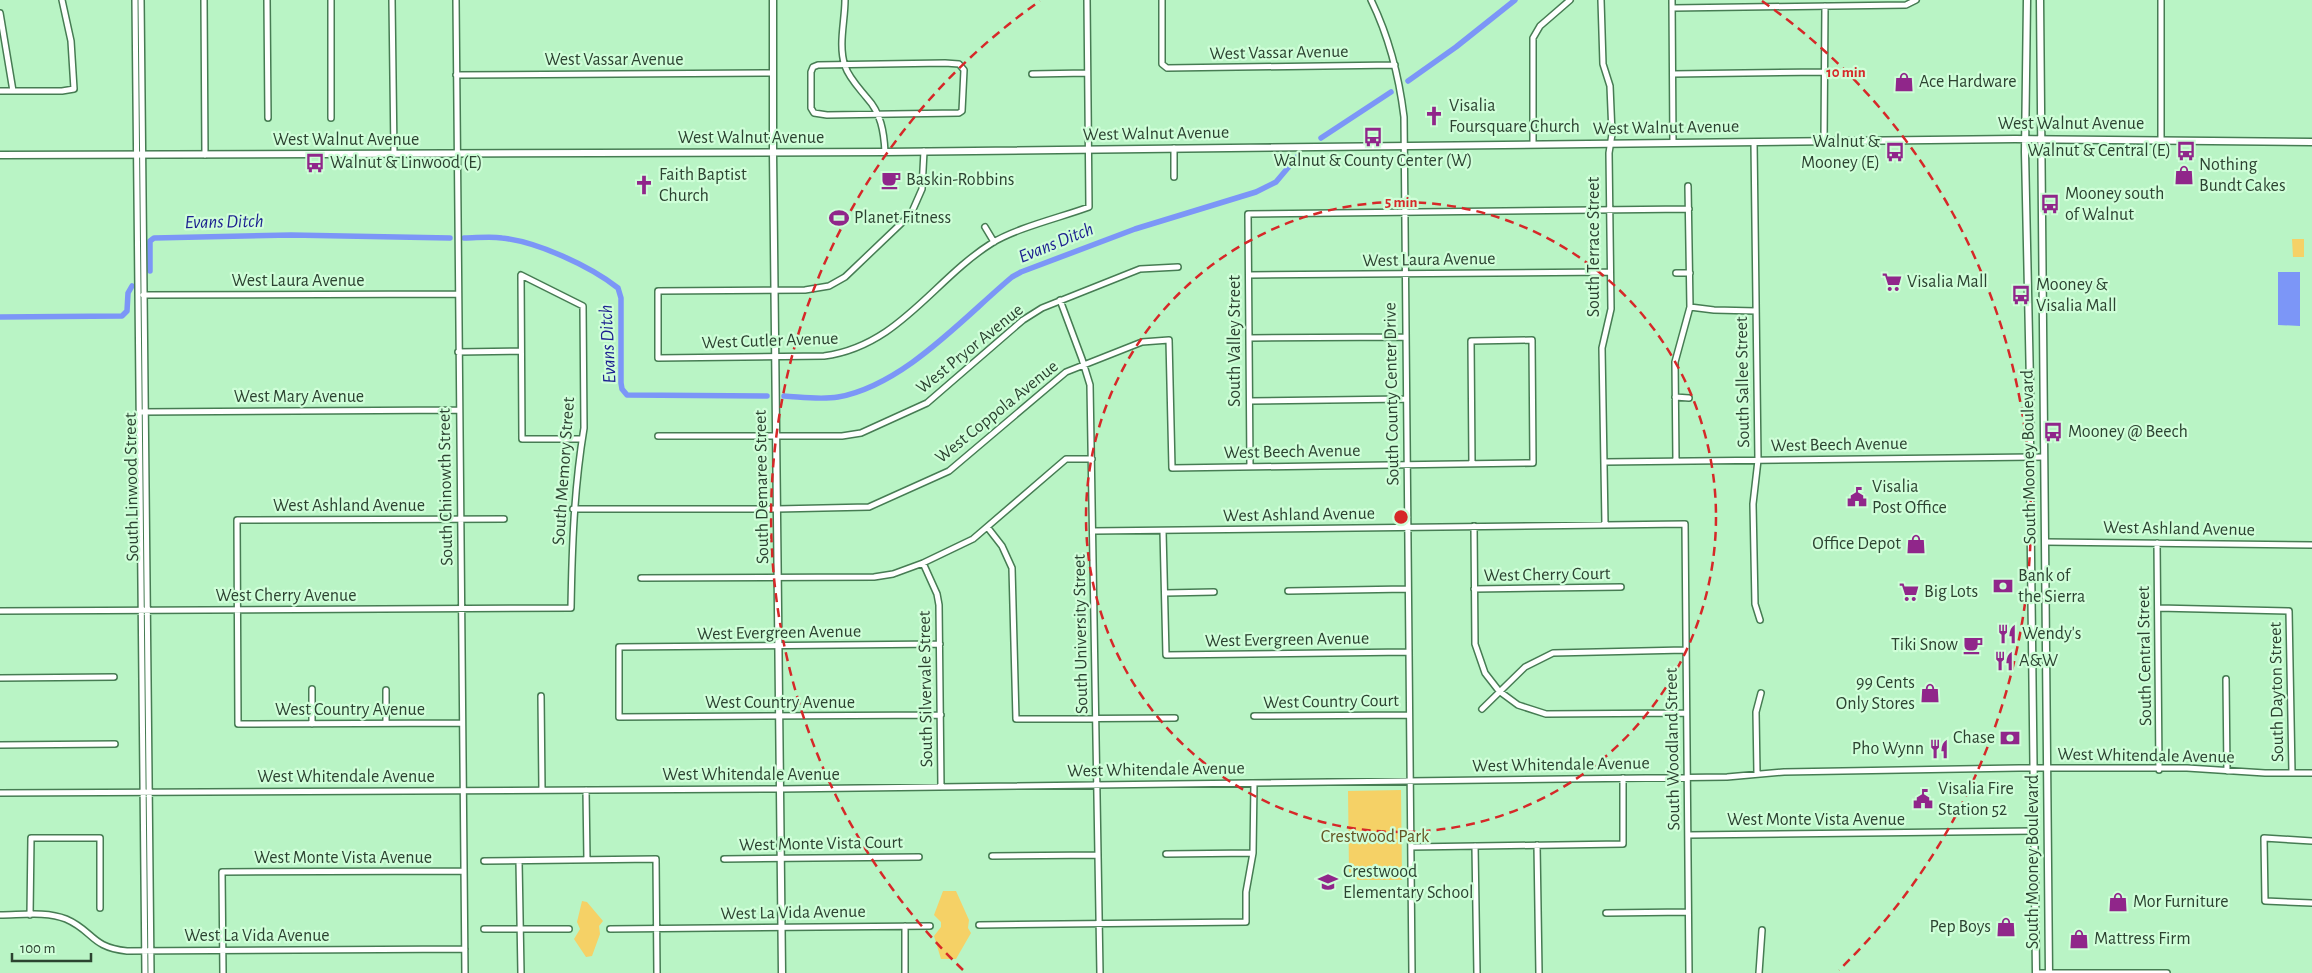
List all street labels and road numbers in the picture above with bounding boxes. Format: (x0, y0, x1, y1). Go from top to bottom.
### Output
street label: West Vassar Avenue (1209, 43, 1349, 63)
street label: West Vassar Avenue (544, 51, 684, 69)
street label: West Walnut Avenue (1998, 115, 2144, 133)
street label: West Walnut Avenue (1593, 118, 1739, 138)
street label: West Walnut Avenue (1083, 124, 1229, 144)
street label: West Walnut Avenue (678, 129, 824, 147)
street label: West Walnut Avenue (273, 131, 419, 149)
street label: South Terrace Street (1585, 177, 1603, 317)
street label: West Laura Avenue (1362, 250, 1496, 270)
street label: West Laura Avenue (231, 272, 365, 290)
street label: South Valley Street (1226, 275, 1244, 407)
street label: West Pryor Avenue (913, 301, 1027, 397)
street label: South County Center Drive (1381, 302, 1403, 486)
street label: South Sallee Street (1733, 316, 1753, 448)
street label: West Cutler Avenue (701, 330, 839, 352)
street label: West Coppola Avenue (932, 357, 1062, 467)
street label: South Mooney Boulevard (2018, 370, 2040, 544)
street label: West Mary Avenue (234, 388, 364, 406)
street label: South Memory Street (550, 396, 578, 546)
street label: South Chinowth Street (436, 408, 456, 566)
street label: South Demaree Street (752, 409, 772, 564)
street label: South Linwood Street (122, 412, 142, 562)
street label: West Beech Avenue (1770, 435, 1908, 455)
street label: West Beech Avenue (1223, 442, 1361, 462)
street label: West Ashland Avenue (273, 497, 425, 515)
street label: West Ashland Avenue (1223, 505, 1375, 525)
street label: West Ashland Avenue (2103, 519, 2255, 539)
street label: South University Street (1071, 554, 1091, 714)
street label: West Cherry Court (1483, 565, 1611, 585)
street label: South Central Street (2135, 585, 2155, 726)
street label: West Cherry Avenue (216, 587, 356, 605)
street label: South Silvervale Street (916, 610, 936, 768)
street label: South Dayton Street (2267, 621, 2287, 762)
street label: West Evergreen Avenue (697, 623, 861, 643)
street label: West Evergreen Avenue (1205, 630, 1369, 650)
street label: South Woodland Street (1663, 667, 1683, 831)
street label: West Country Court (1263, 692, 1399, 712)
street label: West Country Avenue (705, 694, 855, 712)
street label: West Country Avenue (275, 701, 425, 719)
street label: West Whitendale Avenue (2057, 745, 2235, 767)
street label: West Whitendale Avenue (1472, 754, 1650, 776)
street label: West Whitendale Avenue (1067, 759, 1245, 781)
street label: West Whitendale Avenue (662, 766, 840, 784)
street label: West Whitendale Avenue (257, 768, 435, 786)
street label: South Mooney Boulevard (2024, 775, 2042, 949)
street label: West Monte Vista Avenue (1727, 811, 1905, 829)
street label: West Monte Vista Court (739, 834, 903, 854)
street label: West Monte Vista Avenue (254, 849, 432, 867)
street label: West La Vida Avenue (720, 903, 866, 923)
street label: West La Vida Avenue (184, 927, 330, 945)

